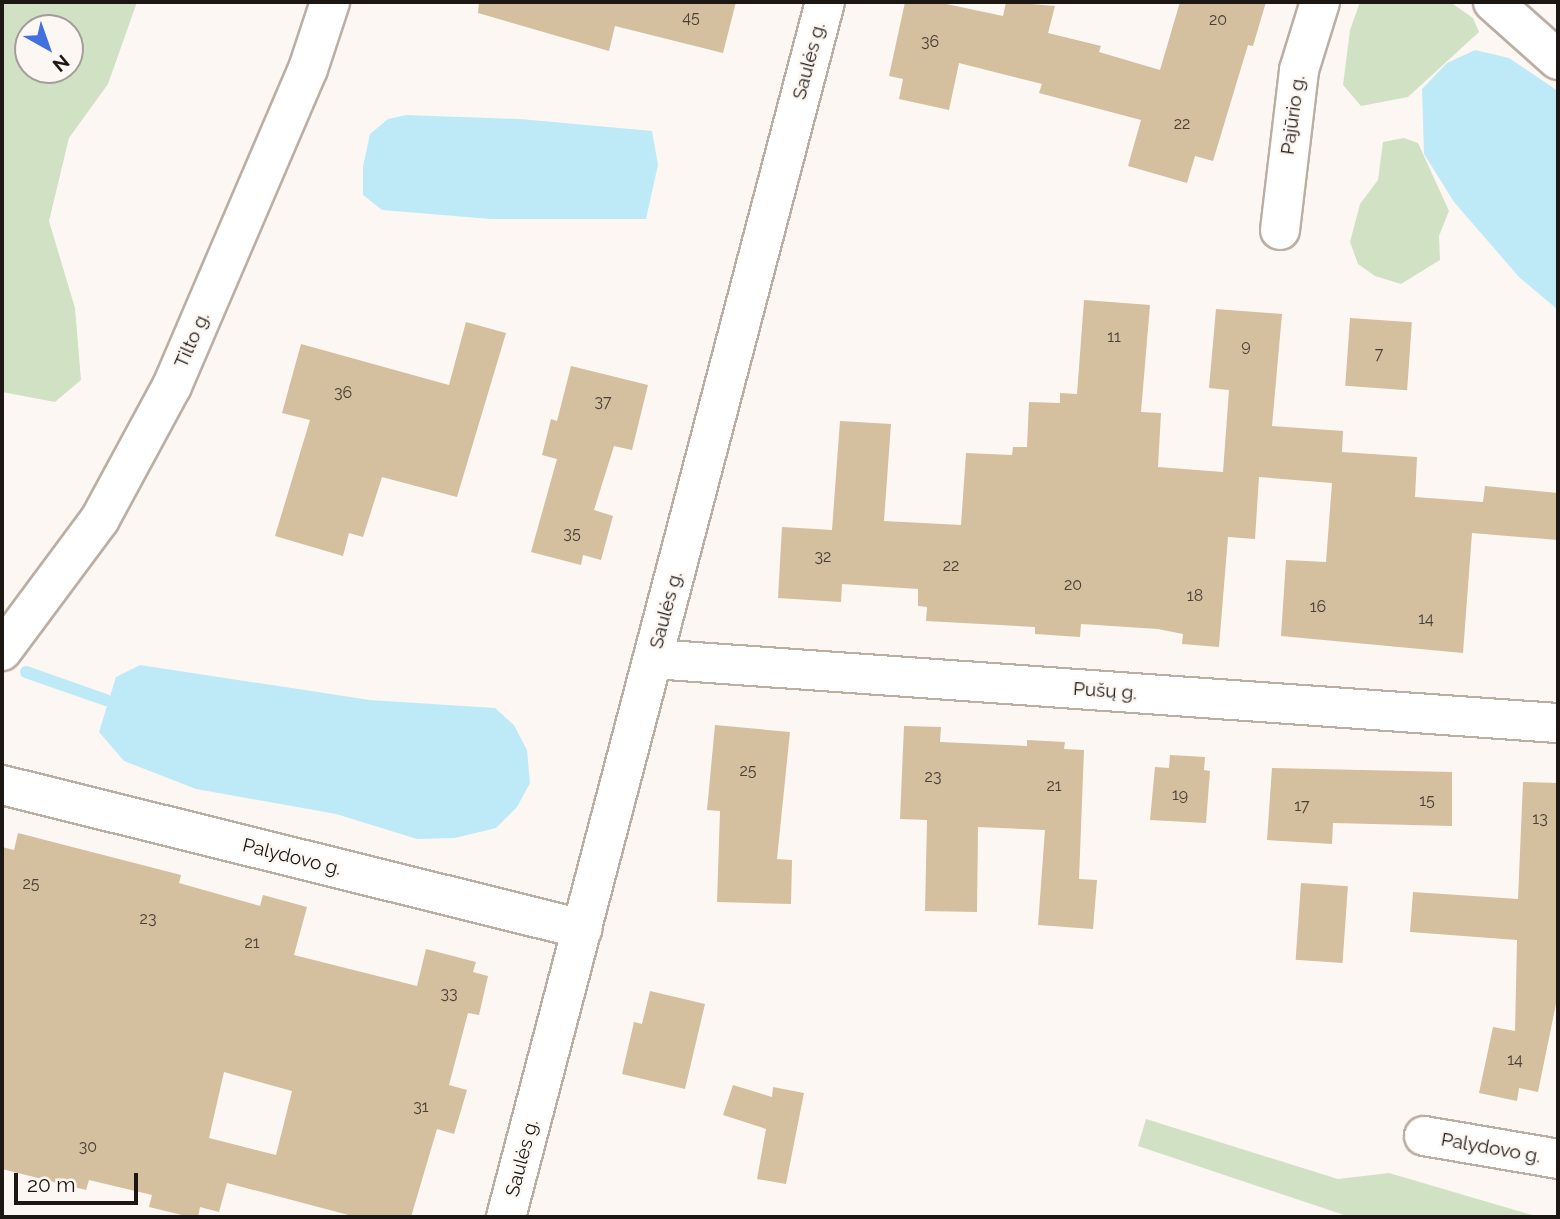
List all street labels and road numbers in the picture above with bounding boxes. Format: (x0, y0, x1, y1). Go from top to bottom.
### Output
street label: Saulės g. (788, 20, 830, 102)
street label: Pajūrio g. (1276, 74, 1310, 156)
street label: Tilto g. (170, 309, 214, 371)
street label: Saulės g. (645, 569, 687, 651)
street label: Pušų g. (1072, 677, 1138, 705)
street label: Palydovo g. (240, 834, 344, 880)
street label: Saulės g. (501, 1117, 543, 1199)
street label: Palydovo g. (1439, 1128, 1543, 1168)

